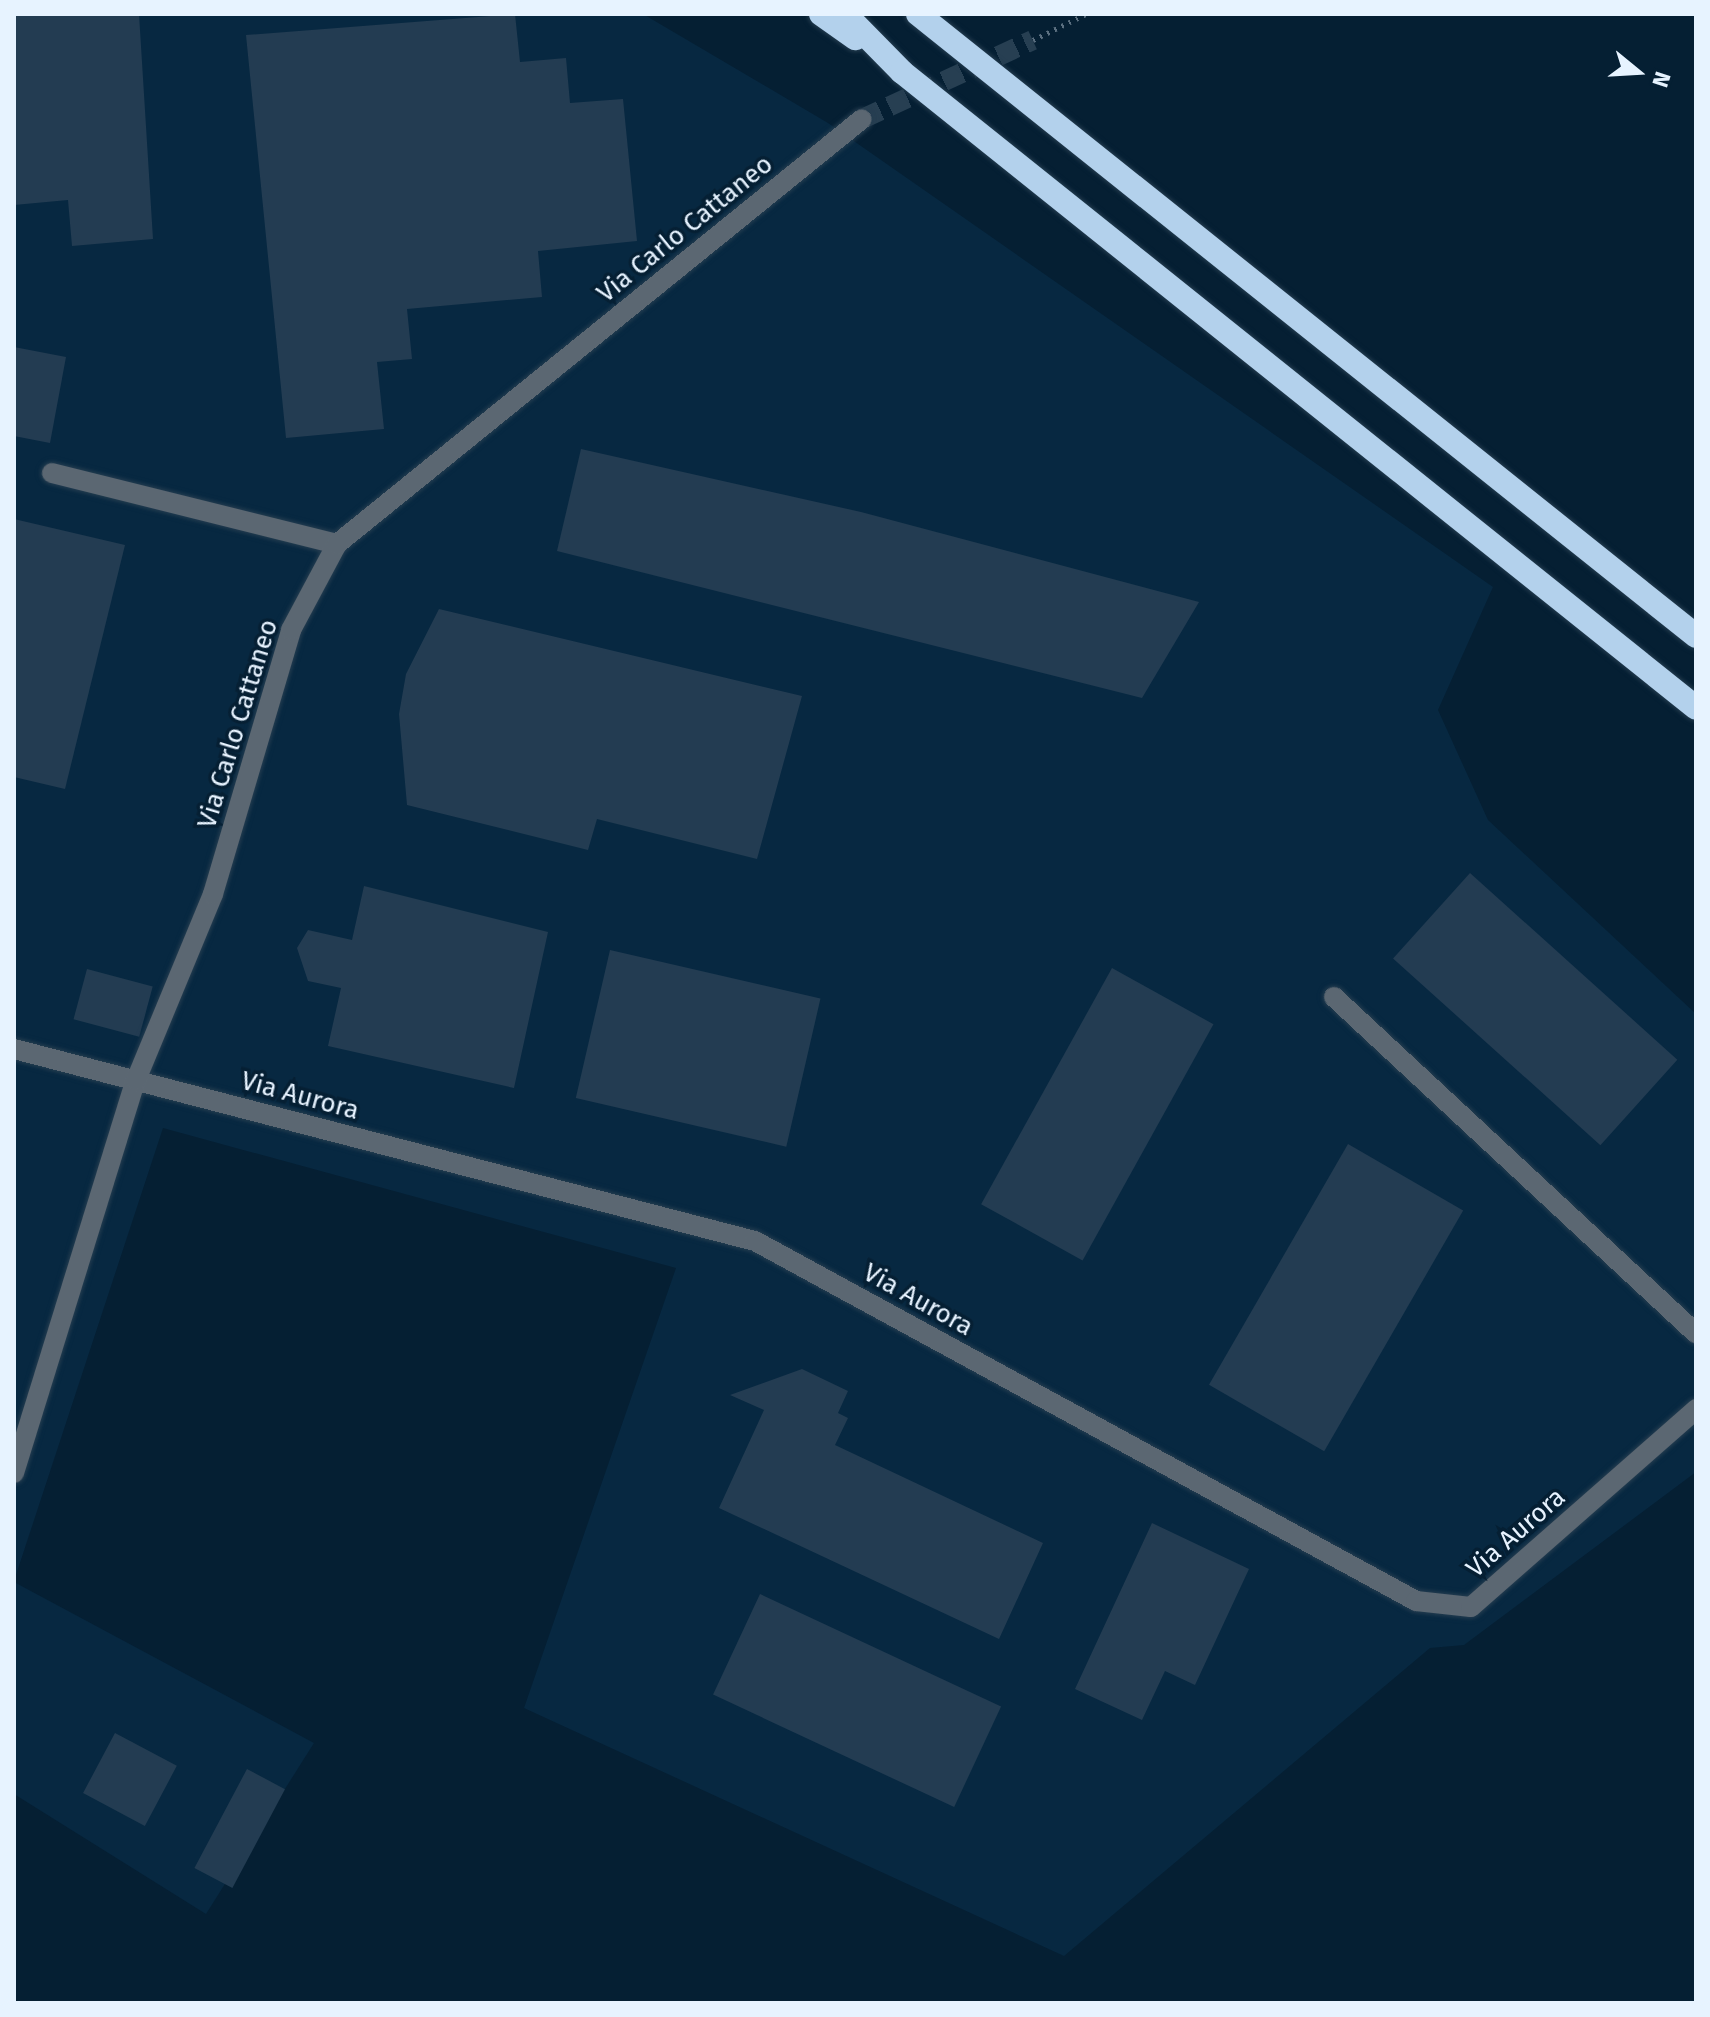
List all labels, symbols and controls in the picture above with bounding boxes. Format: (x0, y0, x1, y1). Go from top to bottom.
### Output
north arrow (1598, 32, 1678, 112)
text: N (1646, 68, 1676, 91)
street label: Via Carlo Cattaneo (591, 149, 779, 309)
street label: Via Carlo Cattaneo (191, 616, 285, 832)
street label: Via Aurora (238, 1065, 362, 1127)
street label: Via Aurora (858, 1257, 978, 1343)
street label: Via Aurora (1460, 1482, 1572, 1584)

